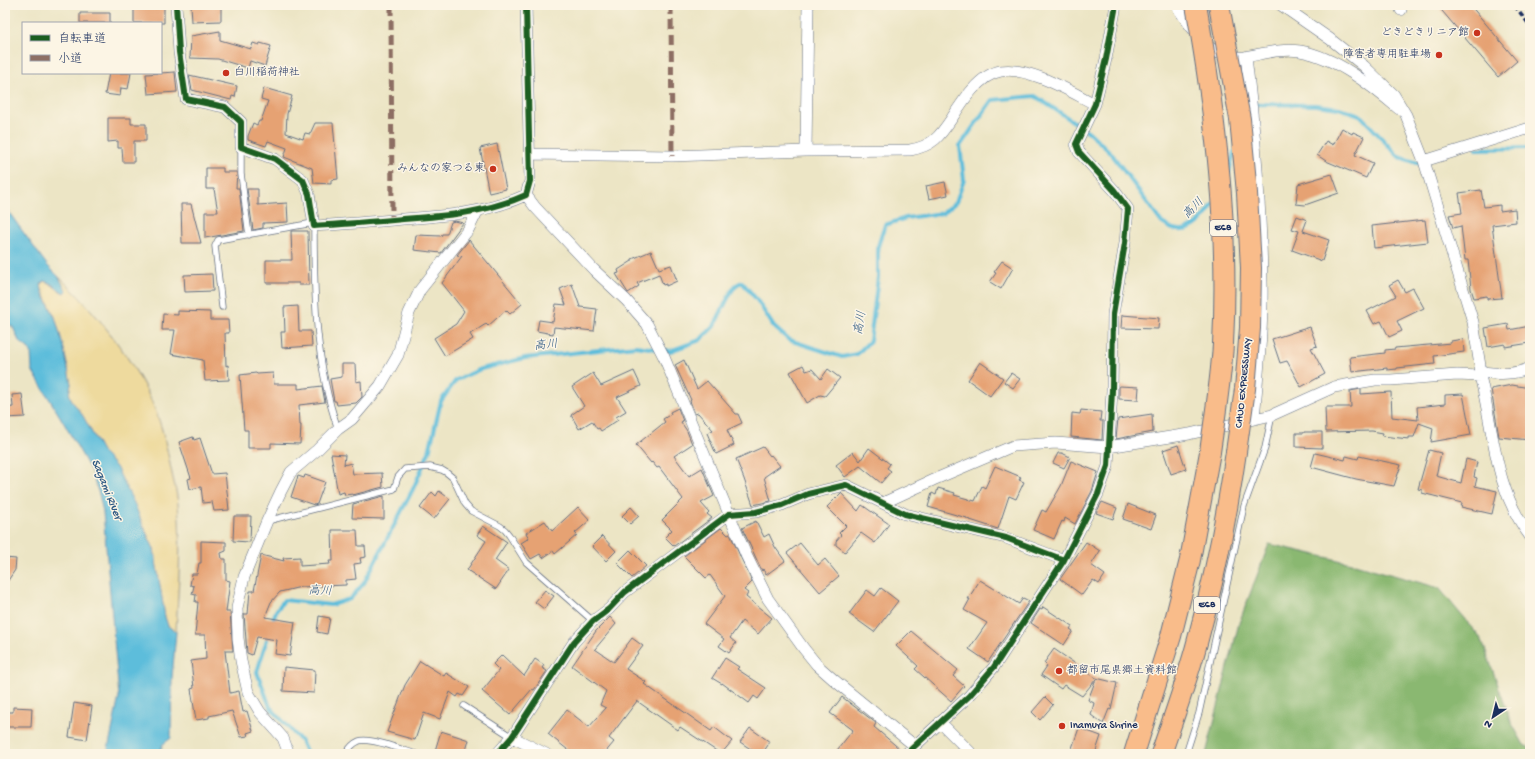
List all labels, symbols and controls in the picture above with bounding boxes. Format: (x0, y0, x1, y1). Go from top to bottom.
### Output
legend (22, 22, 162, 74)
place label: どきどきリニア館 (1381, 26, 1469, 39)
marker: どきどきリニア館 (1472, 28, 1482, 38)
text: 自転車道 (58, 32, 106, 47)
place label: 障害者専用駐車場 (1343, 48, 1431, 61)
marker: 障害者専用駐車場 (1434, 50, 1444, 60)
text: 小道 (58, 52, 82, 67)
place label: 白川稲荷神社 (234, 66, 300, 79)
marker: 白川稲荷神社 (221, 68, 231, 78)
place label: みんなの家つる東 (397, 162, 485, 175)
marker: みんなの家つる東 (488, 164, 498, 174)
water label: 高川 (1180, 195, 1207, 223)
road number: E68 (1210, 220, 1236, 236)
water label: 高川 (851, 310, 870, 336)
water label: 高川 (533, 337, 559, 354)
street label: CHUO EXPRESSWAY (1233, 337, 1255, 429)
water label: Sagami River (87, 458, 126, 525)
water label: 高川 (308, 584, 332, 599)
road number: E68 (1194, 597, 1220, 613)
place label: 都留市尾県郷土資料館 (1067, 663, 1177, 677)
marker: 都留市尾県郷土資料館 (1054, 666, 1064, 676)
north arrow (1473, 697, 1513, 737)
text: N (1482, 717, 1495, 731)
place label: Inamura Shrine (1070, 720, 1138, 732)
marker: Inamura Shrine (1057, 721, 1067, 731)

